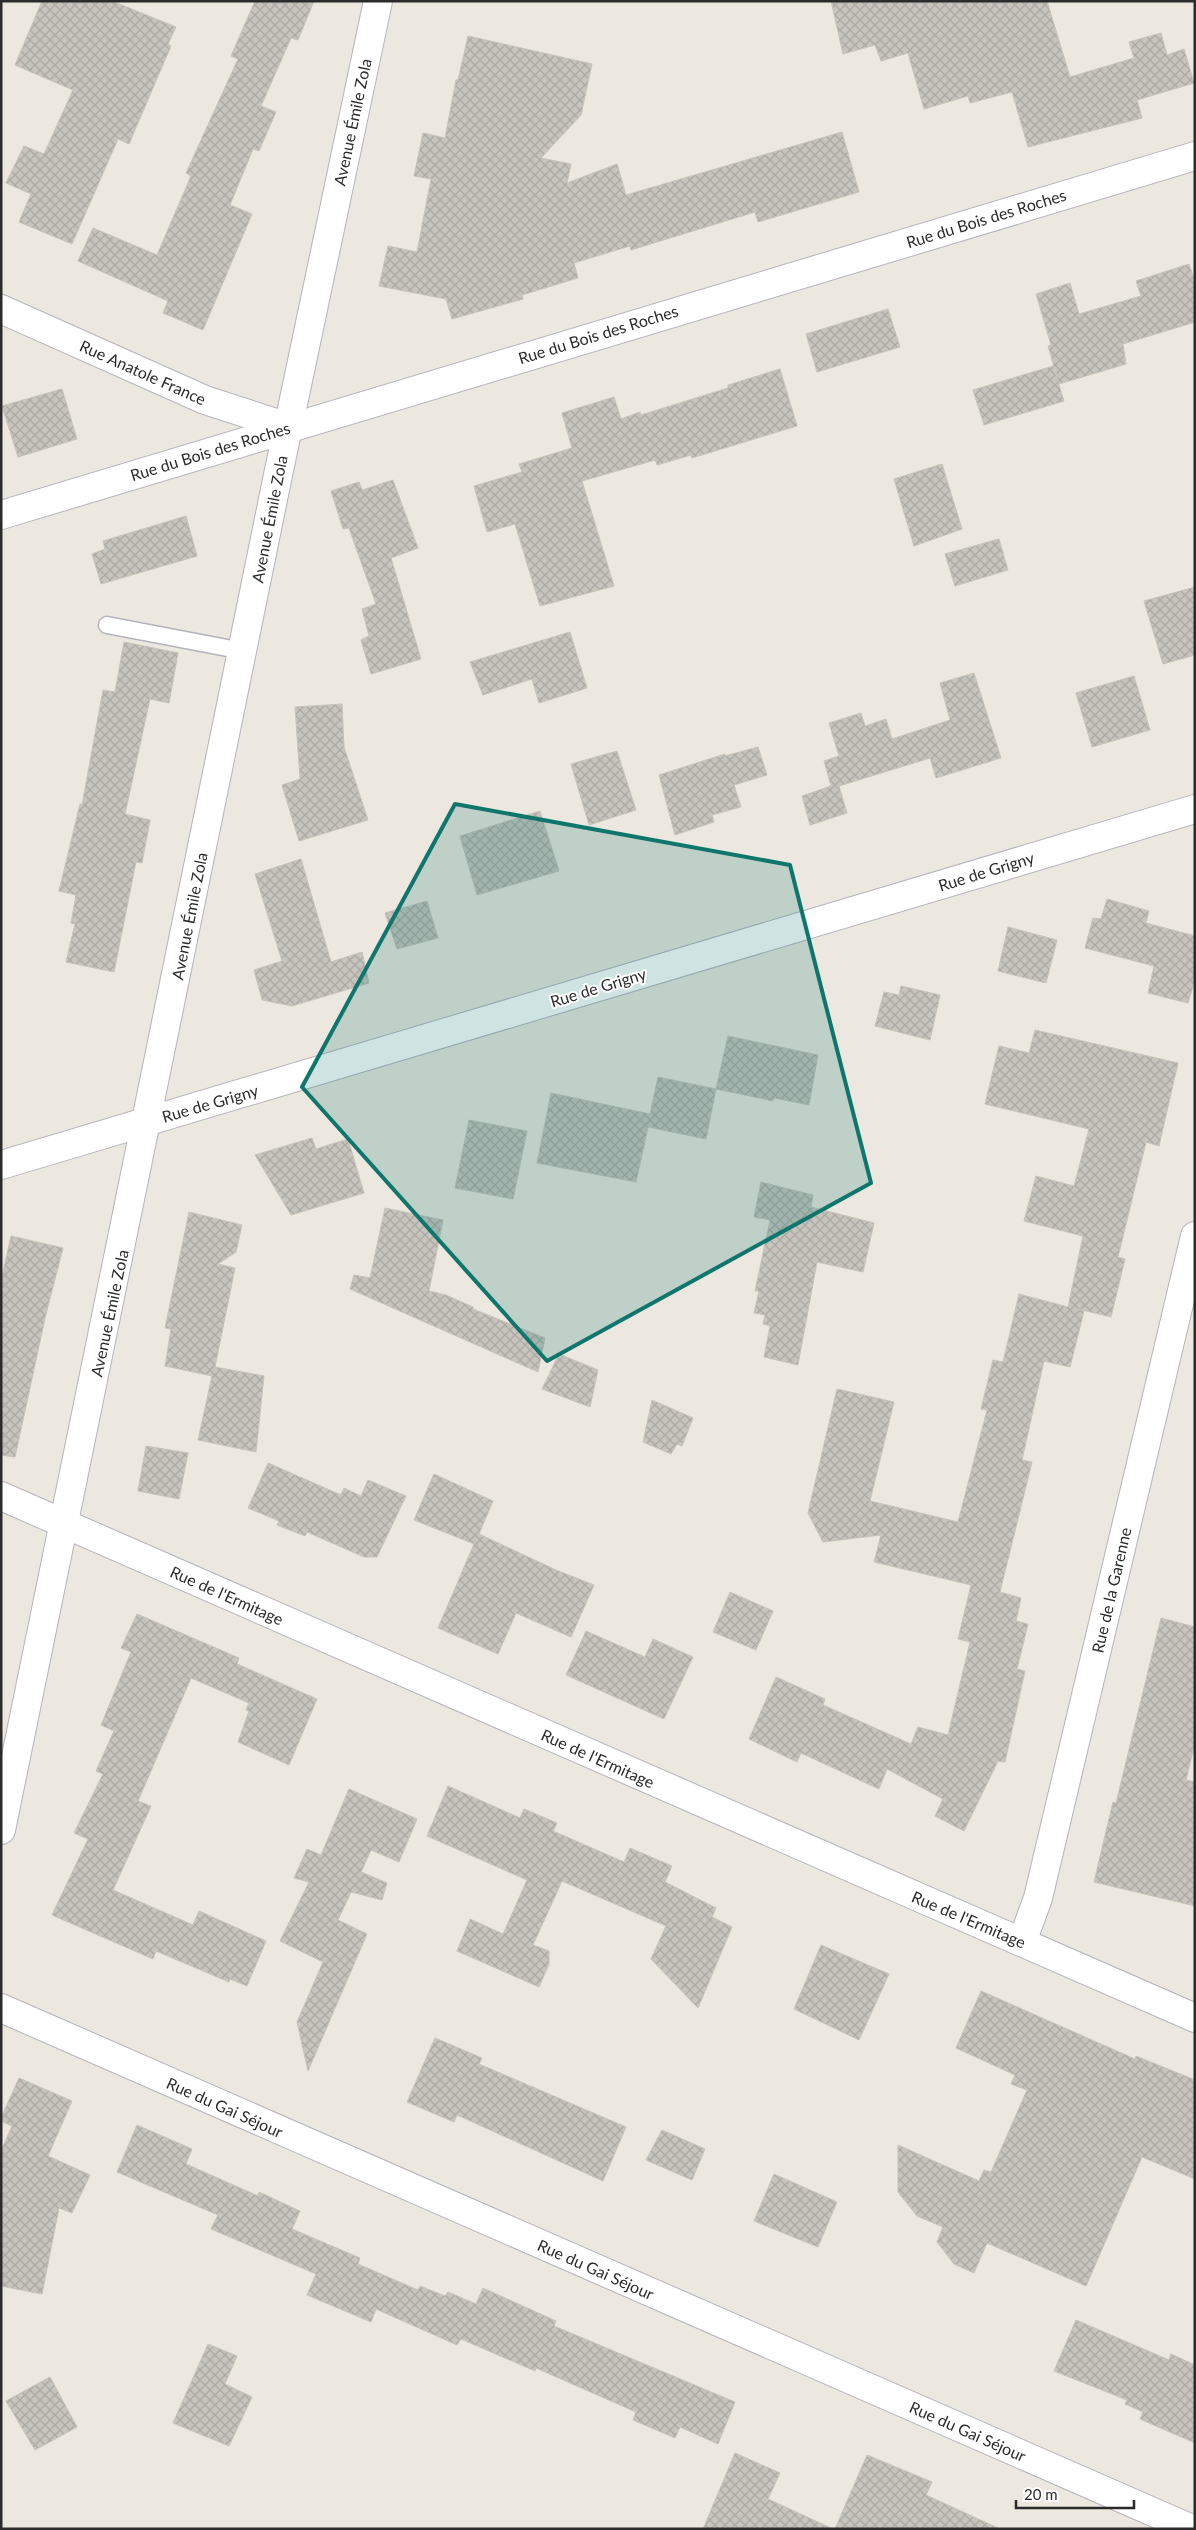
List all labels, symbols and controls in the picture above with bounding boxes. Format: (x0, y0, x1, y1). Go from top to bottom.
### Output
street label: Avenue Émile Zola (329, 57, 375, 187)
street label: Rue du Bois des Roches (904, 185, 1068, 251)
street label: Rue du Bois des Roches (516, 301, 680, 367)
street label: Rue Anatole France (77, 336, 209, 408)
street label: Rue du Bois des Roches (128, 418, 292, 484)
street label: Avenue Émile Zola (247, 454, 291, 584)
street label: Rue de Grigny (936, 847, 1037, 895)
street label: Avenue Émile Zola (167, 851, 211, 981)
street label: Rue de Grigny (548, 963, 649, 1011)
street label: Rue de Grigny (160, 1080, 261, 1126)
street label: Avenue Émile Zola (86, 1248, 132, 1378)
street label: Rue de la Garenne (1087, 1525, 1135, 1655)
street label: Rue de l'Ermitage (167, 1562, 287, 1628)
street label: Rue de l'Ermitage (538, 1725, 658, 1791)
street label: Rue de l'Ermitage (909, 1886, 1029, 1952)
street label: Rue du Gai Séjour (164, 2073, 286, 2141)
street label: Rue du Gai Séjour (535, 2235, 657, 2303)
street label: Rue du Gai Séjour (907, 2397, 1029, 2465)
scale bar (1016, 2478, 1134, 2510)
text: 20 m (1024, 2485, 1058, 2503)

